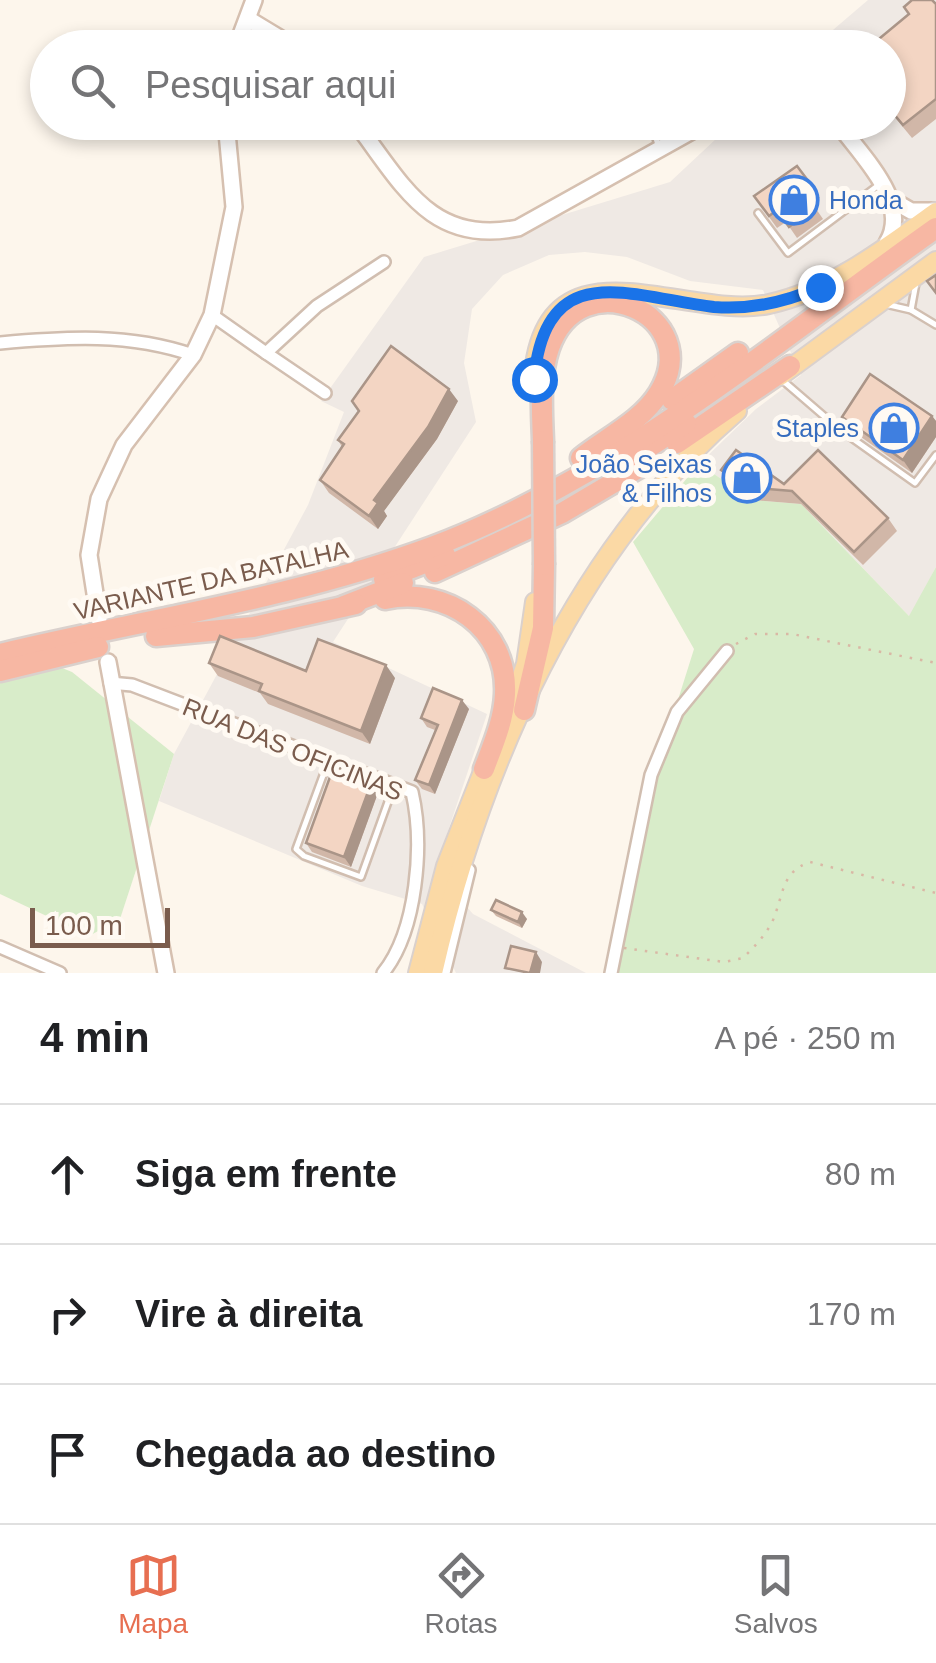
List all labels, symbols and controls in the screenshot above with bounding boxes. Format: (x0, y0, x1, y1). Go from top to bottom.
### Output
search box (30, 30, 906, 140)
icon: search (65, 58, 120, 113)
text: Pesquisar aqui (145, 64, 396, 106)
shop icon: Honda (768, 174, 820, 226)
place label: Honda (829, 186, 903, 214)
route end (798, 265, 844, 311)
route start (512, 357, 558, 403)
shop icon: Staples (868, 402, 920, 454)
place label: Staples (776, 414, 859, 442)
place label: João Seixas & Filhos (576, 450, 712, 507)
shop icon: João Seixas & Filhos (721, 452, 773, 504)
street label: VARIANTE DA BATALHA (71, 535, 351, 625)
street label: RUA DAS OFICINAS (179, 692, 407, 806)
scale bar (30, 903, 170, 948)
text: 100 m (45, 910, 123, 941)
text: 4 min (40, 1014, 150, 1061)
text: A pé · 250 m (715, 1020, 896, 1056)
icon: ahead (40, 1147, 95, 1202)
text: Siga em frente (135, 1153, 397, 1195)
text: 80 m (825, 1156, 896, 1192)
icon: right (40, 1287, 95, 1342)
text: Vire à direita (135, 1293, 362, 1335)
text: 170 m (807, 1296, 896, 1332)
icon: arrive (40, 1427, 95, 1482)
text: Chegada ao destino (135, 1433, 496, 1475)
tab: Mapa (118, 1548, 188, 1640)
tab: Rotas (424, 1548, 498, 1640)
tab: Salvos (734, 1548, 818, 1640)

